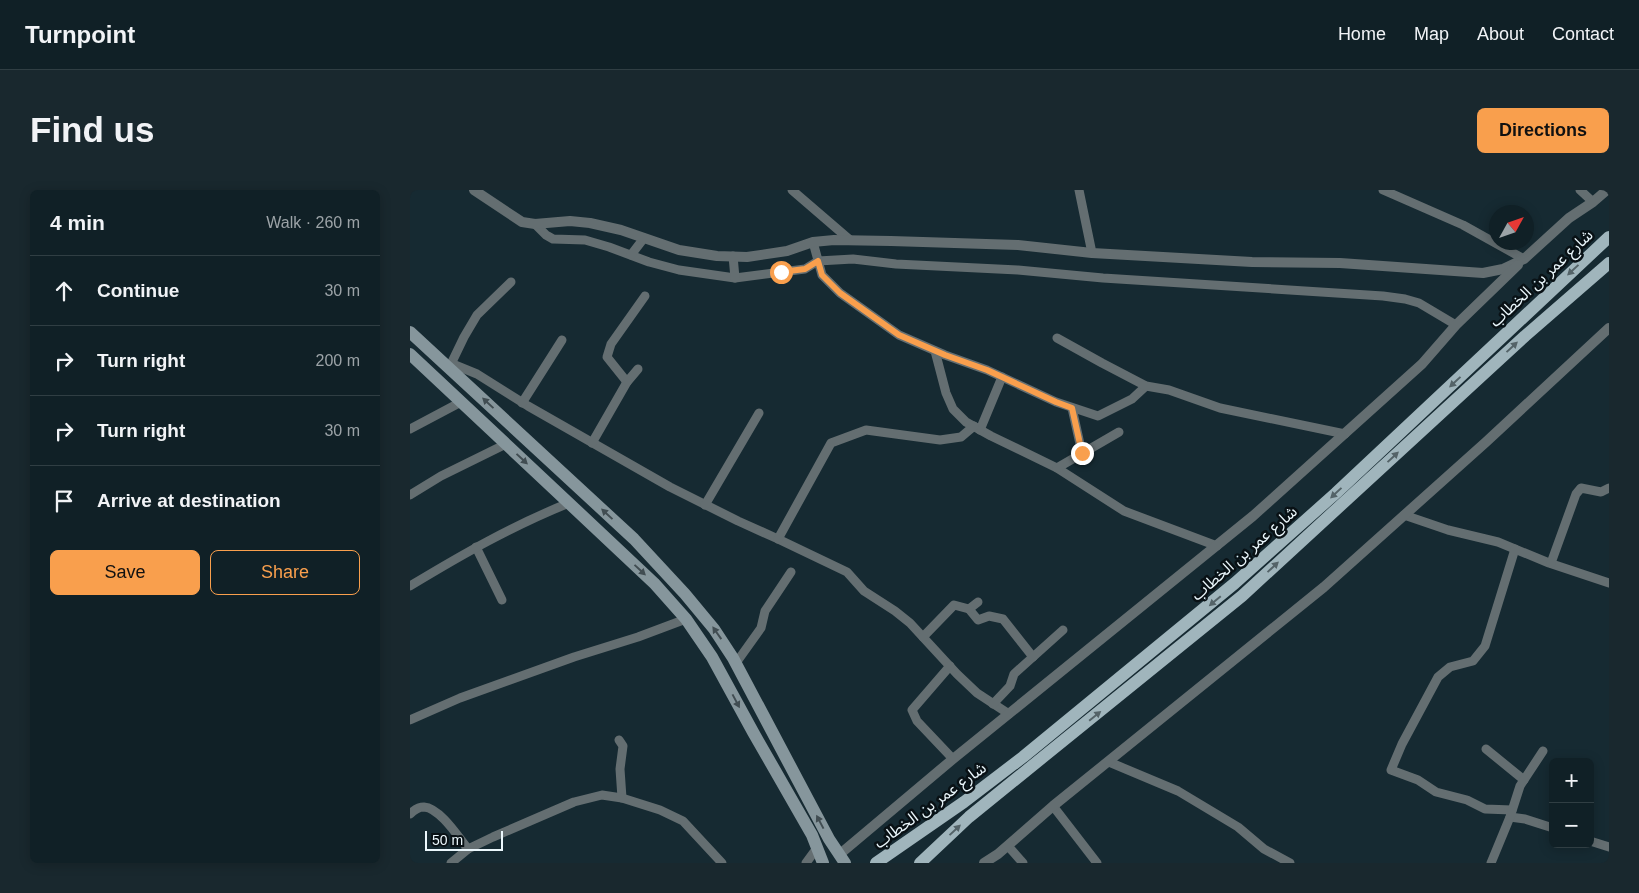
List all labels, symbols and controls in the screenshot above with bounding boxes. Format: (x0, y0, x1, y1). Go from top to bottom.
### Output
text: Turnpoint (25, 21, 135, 48)
text: Home (1338, 24, 1386, 44)
text: Map (1414, 24, 1449, 44)
text: About (1477, 24, 1524, 44)
text: Contact (1552, 24, 1614, 44)
button: Directions (1477, 108, 1609, 153)
text: Find us (30, 110, 154, 149)
north arrow (1489, 205, 1534, 250)
text: 4 min (50, 211, 105, 234)
text: Walk · 260 m (266, 214, 360, 231)
street label: شارع عمر بن الخطاب (1486, 226, 1599, 333)
route start (770, 261, 793, 284)
one-way arrow (1568, 264, 1580, 276)
icon: ahead (50, 277, 78, 305)
text: Continue (97, 280, 179, 301)
text: 30 m (324, 282, 360, 299)
one-way arrow (1506, 341, 1518, 353)
icon: right (50, 347, 78, 375)
text: Turn right (97, 350, 185, 371)
text: 200 m (316, 352, 360, 369)
one-way arrow (1449, 376, 1461, 388)
one-way arrow (482, 397, 494, 409)
icon: right (50, 417, 78, 445)
text: Turn right (97, 420, 185, 441)
text: 30 m (324, 422, 360, 439)
route end (1071, 442, 1094, 465)
one-way arrow (1386, 451, 1398, 463)
one-way arrow (516, 453, 528, 465)
icon: arrive (50, 487, 78, 515)
one-way arrow (1331, 487, 1343, 499)
text: Arrive at destination (97, 490, 281, 511)
street label: شارع عمر بن الخطاب (1188, 503, 1303, 606)
one-way arrow (601, 508, 613, 520)
button: Save (50, 550, 200, 595)
button: Share (210, 550, 360, 595)
one-way arrow (1267, 561, 1279, 573)
one-way arrow (634, 564, 646, 576)
one-way arrow (1209, 595, 1222, 606)
one-way arrow (712, 626, 722, 640)
one-way arrow (732, 693, 740, 708)
one-way arrow (1088, 710, 1101, 721)
map controls (1549, 758, 1594, 848)
button: + (1549, 758, 1594, 803)
street label: شارع عمر بن الخطاب (871, 759, 992, 855)
button: − (1549, 803, 1594, 848)
one-way arrow (816, 814, 824, 829)
one-way arrow (949, 824, 961, 836)
scale bar (425, 828, 502, 851)
text: 50 m (432, 832, 463, 848)

